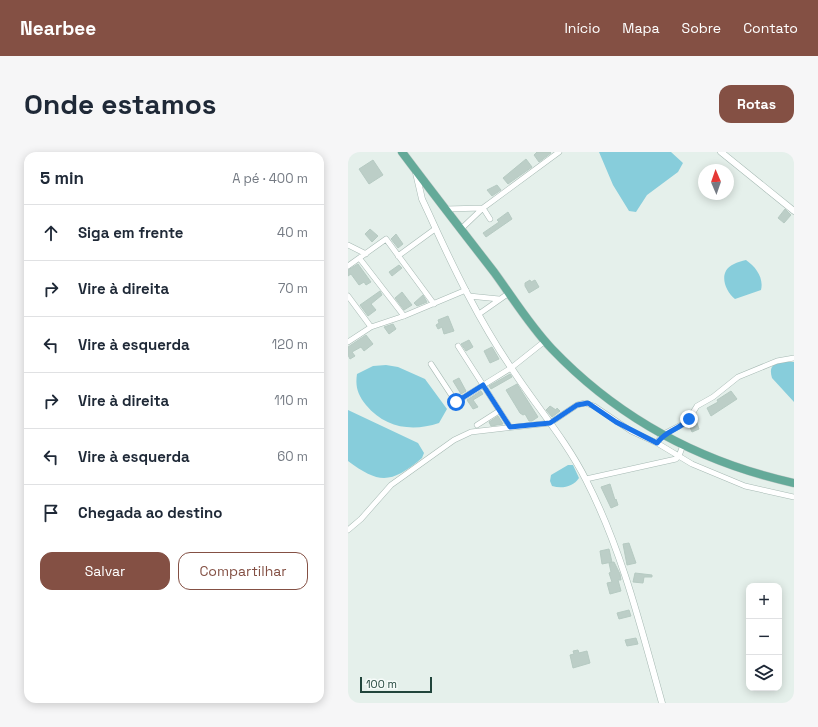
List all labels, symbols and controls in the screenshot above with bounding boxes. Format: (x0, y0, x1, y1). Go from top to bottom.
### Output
text: Nearbee (20, 16, 96, 41)
text: Início (564, 19, 600, 37)
text: Mapa (622, 19, 660, 37)
text: Sobre (682, 19, 721, 37)
text: Contato (743, 19, 798, 37)
button: Rotas (719, 85, 794, 123)
text: Onde estamos (24, 86, 217, 122)
north arrow (698, 164, 734, 200)
text: 5 min (40, 167, 84, 189)
text: A pé · 400 m (232, 170, 308, 187)
icon: ahead (40, 222, 62, 244)
text: Siga em frente (78, 223, 184, 242)
text: 40 m (277, 224, 308, 241)
icon: right (40, 278, 62, 300)
text: Vire à direita (78, 279, 169, 298)
text: 70 m (278, 280, 308, 297)
icon: left (40, 334, 62, 356)
text: Vire à esquerda (78, 335, 190, 354)
text: 120 m (272, 336, 308, 353)
icon: right (40, 390, 62, 412)
text: Vire à direita (78, 391, 169, 410)
text: 110 m (274, 392, 308, 409)
route start (447, 393, 465, 411)
route end (680, 410, 698, 428)
icon: left (40, 446, 62, 468)
text: Vire à esquerda (78, 447, 190, 466)
text: 60 m (277, 448, 308, 465)
icon: arrive (40, 502, 62, 524)
text: Chegada ao destino (78, 503, 222, 522)
button: Salvar (40, 552, 170, 590)
button: Compartilhar (178, 552, 308, 590)
map controls (746, 583, 782, 691)
button: + (746, 583, 782, 619)
button: − (746, 619, 782, 655)
button: layers (746, 655, 782, 691)
scale bar (360, 675, 432, 694)
text: 100 m (366, 677, 397, 691)

